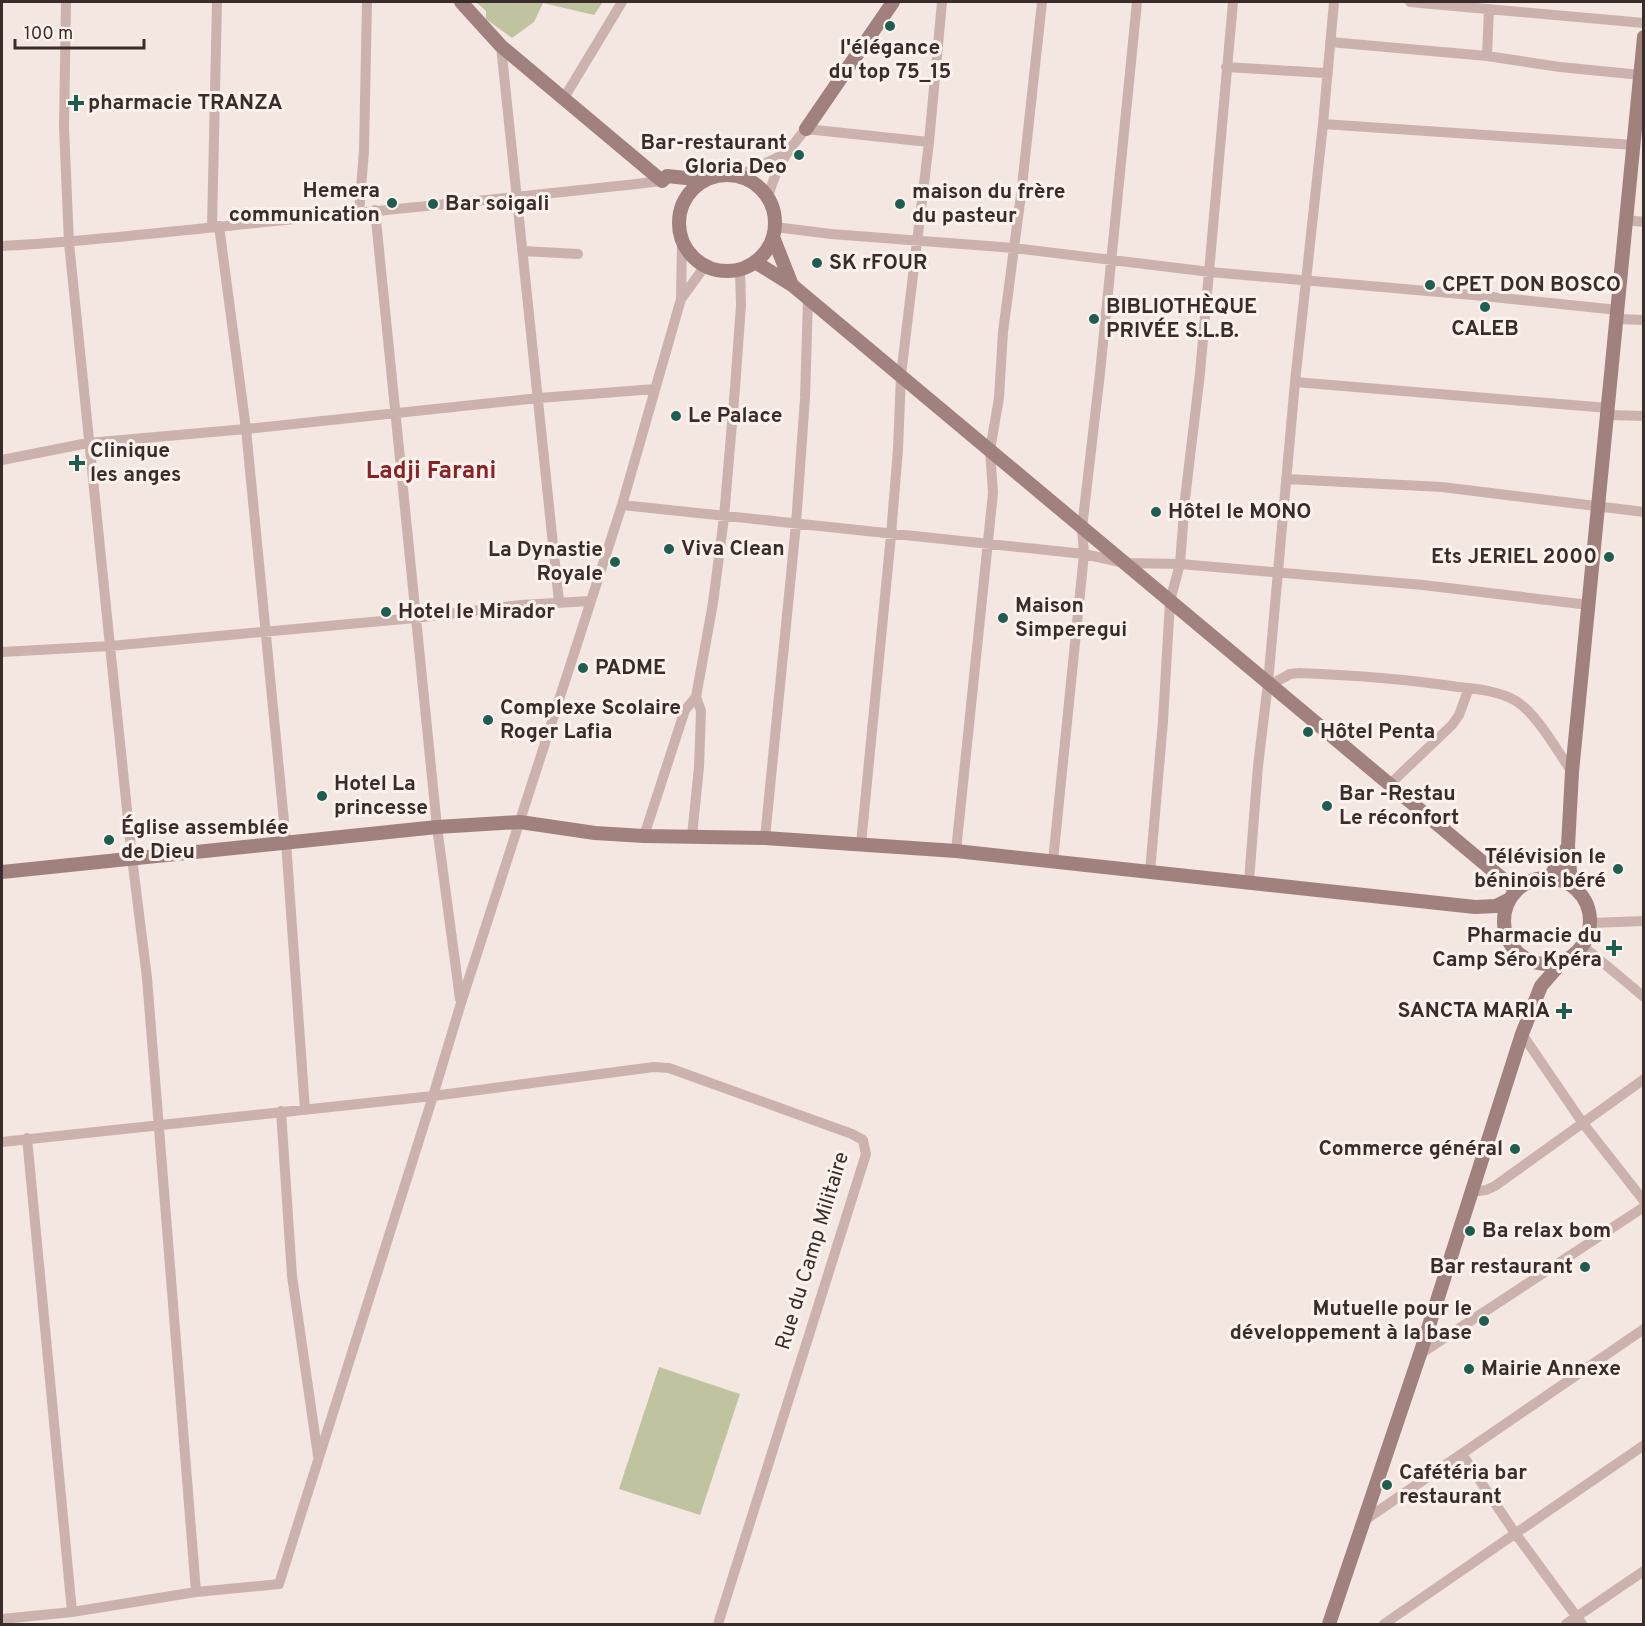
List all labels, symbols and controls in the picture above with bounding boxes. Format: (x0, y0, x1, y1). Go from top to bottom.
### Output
scale bar (15, 12, 144, 50)
marker: l'élégance du top 75_15 (883, 19, 897, 33)
text: 100 m (24, 23, 73, 46)
place label: l'élégance du top 75_15 (829, 35, 951, 86)
place label: pharmacie TRANZA (88, 90, 283, 117)
marker: pharmacie TRANZA (69, 96, 83, 110)
place label: Bar-restaurant Gloria Deo (640, 130, 787, 181)
marker: Bar-restaurant Gloria Deo (792, 148, 806, 162)
place label: Hemera communication (229, 178, 380, 229)
place label: maison du frère du pasteur (912, 179, 1065, 230)
place label: Bar soigali (445, 191, 549, 218)
marker: Hemera communication (385, 196, 399, 210)
marker: Bar soigali (426, 197, 440, 211)
marker: maison du frère du pasteur (893, 197, 907, 211)
place label: SK rFOUR (829, 250, 927, 277)
marker: SK rFOUR (810, 256, 824, 270)
place label: CPET DON BOSCO (1442, 272, 1621, 299)
marker: CPET DON BOSCO (1423, 278, 1437, 292)
place label: BIBLIOTHÈQUE PRIVÉE S.L.B. (1106, 293, 1257, 345)
marker: CALEB (1478, 300, 1492, 314)
marker: BIBLIOTHÈQUE PRIVÉE S.L.B. (1087, 312, 1101, 326)
place label: CALEB (1451, 316, 1519, 343)
place label: Le Palace (688, 403, 782, 430)
marker: Le Palace (669, 409, 683, 423)
place label: Clinique les anges (90, 438, 181, 489)
marker: Clinique les anges (68, 454, 86, 472)
district label: Ladji Farani (366, 457, 496, 487)
place label: Hôtel le MONO (1168, 499, 1311, 526)
marker: Hôtel le MONO (1149, 505, 1163, 519)
place label: Viva Clean (681, 536, 785, 563)
place label: La Dynastie Royale (488, 537, 603, 588)
marker: Viva Clean (662, 542, 676, 556)
place label: Ets JERIEL 2000 (1431, 544, 1597, 571)
marker: Ets JERIEL 2000 (1602, 550, 1616, 564)
marker: La Dynastie Royale (608, 555, 622, 569)
place label: Maison Simperegui (1015, 593, 1127, 644)
place label: Hotel le Mirador (398, 599, 555, 626)
marker: Hotel le Mirador (379, 605, 393, 619)
marker: Maison Simperegui (996, 611, 1010, 625)
place label: PADME (595, 655, 666, 682)
marker: PADME (576, 661, 590, 675)
place label: Complexe Scolaire Roger Lafia (500, 695, 681, 746)
marker: Complexe Scolaire Roger Lafia (481, 713, 495, 727)
place label: Hôtel Penta (1320, 719, 1435, 746)
marker: Hôtel Penta (1301, 725, 1315, 739)
place label: Hotel La princesse (334, 771, 428, 822)
place label: Bar -Restau Le réconfort (1339, 781, 1459, 832)
marker: Hotel La princesse (315, 789, 329, 803)
marker: Bar -Restau Le réconfort (1320, 799, 1334, 813)
place label: Église assemblée de Dieu (121, 814, 289, 866)
marker: Église assemblée de Dieu (102, 833, 116, 847)
place label: Télévision le béninois béré (1474, 844, 1606, 895)
marker: Télévision le béninois béré (1611, 862, 1625, 876)
place label: Pharmacie du Camp Séro Kpéra (1432, 923, 1602, 974)
marker: Pharmacie du Camp Séro Kpéra (1607, 941, 1621, 955)
place label: SANCTA MARIA (1397, 998, 1550, 1025)
marker: SANCTA MARIA (1555, 1002, 1573, 1020)
place label: Commerce général (1319, 1136, 1503, 1163)
marker: Commerce général (1508, 1142, 1522, 1156)
street label: Rue du Camp Militaire (770, 1149, 856, 1353)
place label: Ba relax bom (1482, 1218, 1611, 1245)
marker: Ba relax bom (1463, 1224, 1477, 1238)
place label: Bar restaurant (1430, 1254, 1573, 1281)
marker: Bar restaurant (1578, 1260, 1592, 1274)
place label: Mutuelle pour le développement à la base (1230, 1296, 1472, 1347)
marker: Mutuelle pour le développement à la base (1477, 1314, 1491, 1328)
place label: Mairie Annexe (1481, 1356, 1621, 1383)
marker: Mairie Annexe (1462, 1362, 1476, 1376)
place label: Cafétéria bar restaurant (1399, 1460, 1527, 1511)
marker: Cafétéria bar restaurant (1380, 1478, 1394, 1492)

